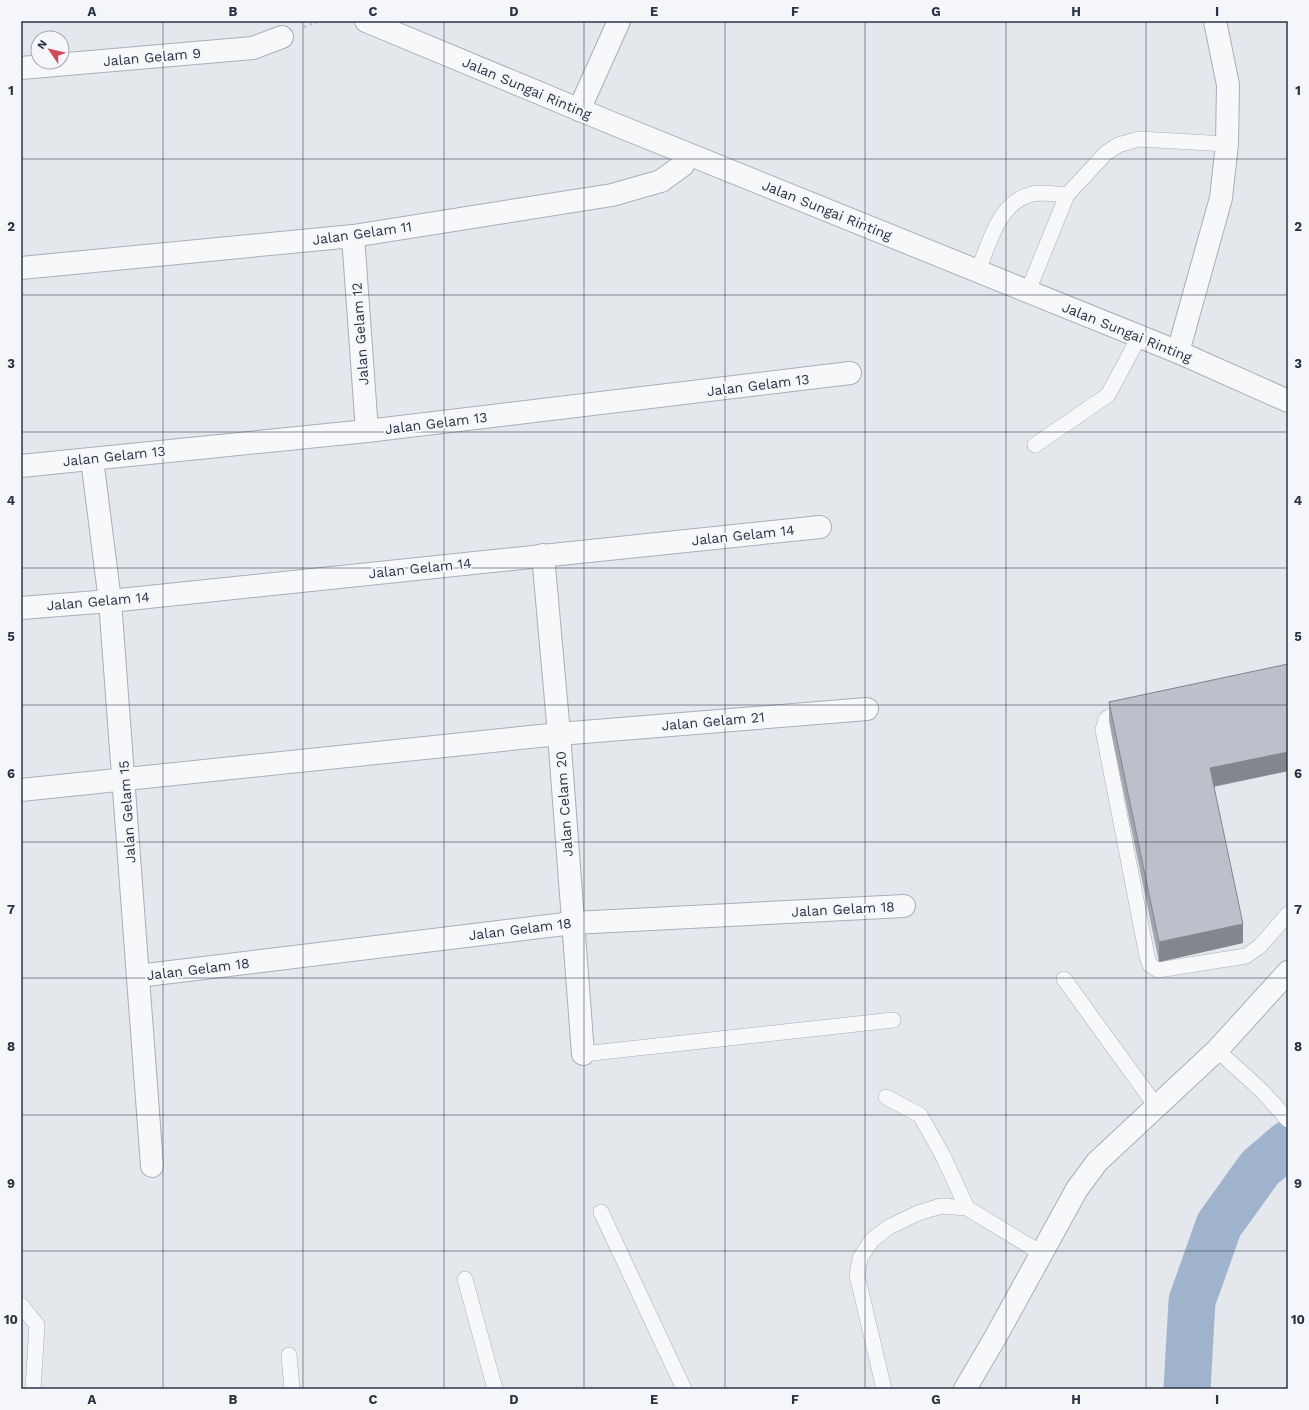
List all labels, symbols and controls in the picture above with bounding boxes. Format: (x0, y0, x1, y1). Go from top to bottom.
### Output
text: A (88, 4, 97, 19)
text: B (229, 4, 238, 19)
text: C (369, 4, 378, 19)
text: D (509, 4, 519, 19)
text: E (650, 4, 658, 19)
text: F (791, 4, 799, 19)
text: G (931, 4, 941, 19)
text: H (1071, 4, 1081, 19)
text: I (1215, 4, 1219, 19)
north arrow (30, 30, 70, 70)
text: N (35, 37, 50, 52)
street label: Jalan Gelam 9 (102, 45, 202, 69)
street label: Jalan Sungai Rinting (460, 54, 594, 123)
text: 1 (8, 83, 14, 98)
text: 1 (1295, 83, 1301, 98)
street label: Jalan Sungai Rinting (760, 177, 895, 244)
street label: Jalan Gelam 11 (311, 218, 413, 248)
text: 2 (7, 219, 15, 234)
text: 2 (1294, 219, 1302, 234)
street label: Jalan Gelam 12 (348, 282, 372, 386)
street label: Jalan Sungai Rinting (1060, 299, 1195, 366)
text: 3 (7, 356, 15, 371)
text: 3 (1294, 356, 1302, 371)
street label: Jalan Gelam 13 (706, 371, 810, 399)
street label: Jalan Gelam 13 (384, 409, 488, 437)
street label: Jalan Gelam 13 (62, 443, 166, 469)
text: 4 (7, 493, 16, 508)
text: 4 (1294, 493, 1303, 508)
street label: Jalan Gelam 14 (691, 522, 795, 548)
street label: Jalan Gelam 14 (368, 555, 472, 581)
street label: Jalan Gelam 14 (46, 589, 150, 613)
text: 5 (7, 629, 15, 644)
text: 5 (1294, 629, 1302, 644)
street label: Jalan Gelam 21 (661, 709, 765, 733)
street label: Jalan Celam 20 (552, 751, 576, 857)
street label: Jalan Gelam 15 (115, 760, 139, 864)
text: 6 (7, 766, 15, 781)
text: 6 (1294, 766, 1302, 781)
street label: Jalan Gelam 18 (791, 898, 895, 920)
text: 7 (7, 902, 15, 917)
text: 7 (1294, 902, 1302, 917)
street label: Jalan Gelam 18 (468, 915, 572, 943)
street label: Jalan Gelam 18 (146, 955, 250, 983)
text: 8 (7, 1039, 15, 1054)
text: 8 (1294, 1039, 1302, 1054)
text: 9 (7, 1176, 15, 1191)
text: 9 (1294, 1176, 1302, 1191)
text: 10 (4, 1312, 18, 1327)
text: 10 (1291, 1312, 1305, 1327)
text: A (88, 1392, 97, 1407)
text: B (229, 1392, 238, 1407)
text: C (369, 1392, 378, 1407)
text: D (509, 1392, 519, 1407)
text: E (650, 1392, 658, 1407)
text: F (791, 1392, 799, 1407)
text: G (931, 1392, 941, 1407)
text: H (1071, 1392, 1081, 1407)
text: I (1215, 1392, 1219, 1407)

